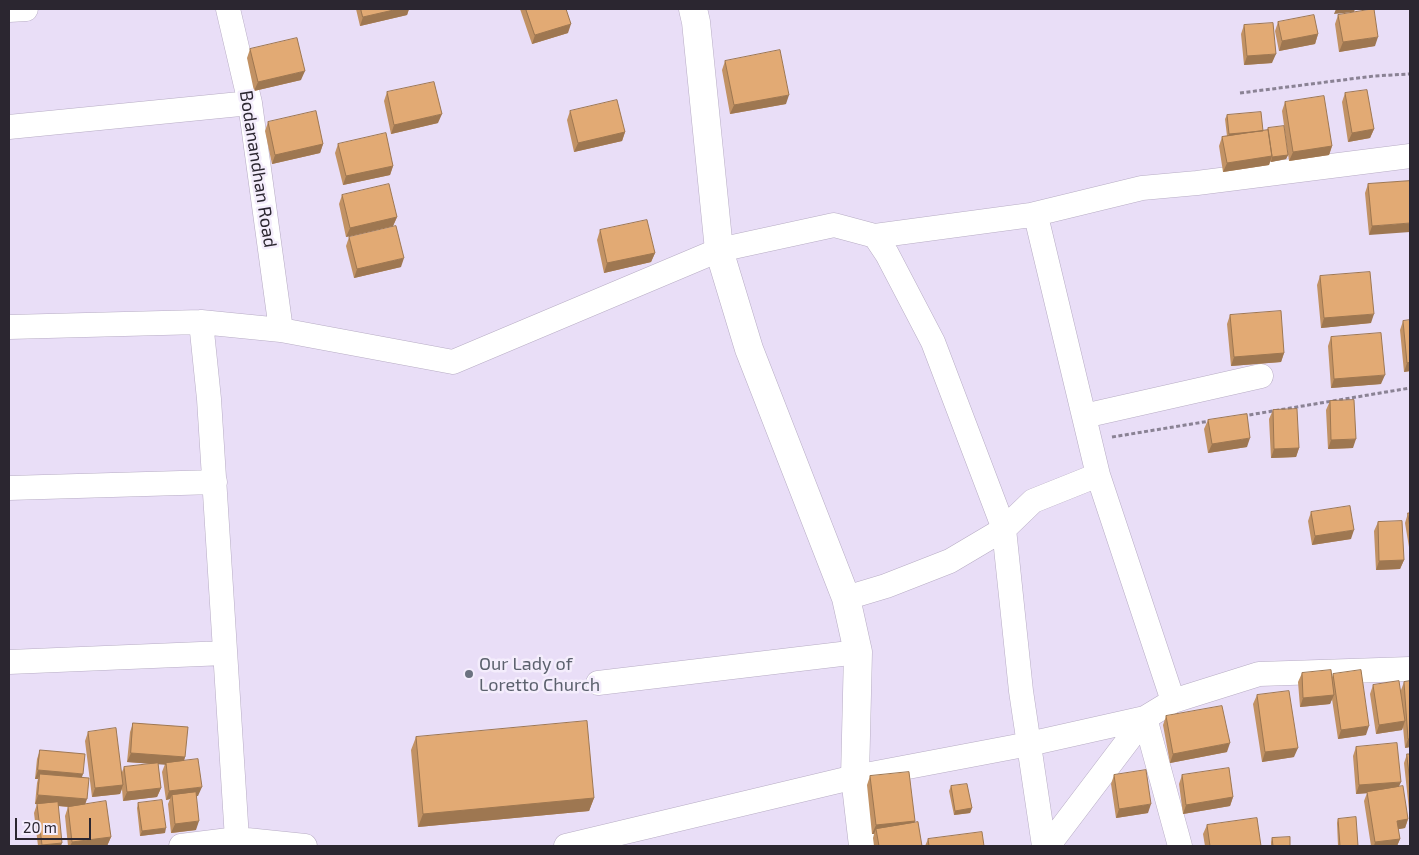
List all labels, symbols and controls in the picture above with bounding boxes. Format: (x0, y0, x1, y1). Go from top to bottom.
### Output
street label: Bodanandhan Road (235, 89, 281, 249)
place label: Our Lady of Loretto Church (479, 653, 600, 696)
marker: Our Lady of Loretto Church (463, 668, 475, 680)
scale bar (18, 808, 94, 840)
text: 20 m (23, 818, 57, 836)

